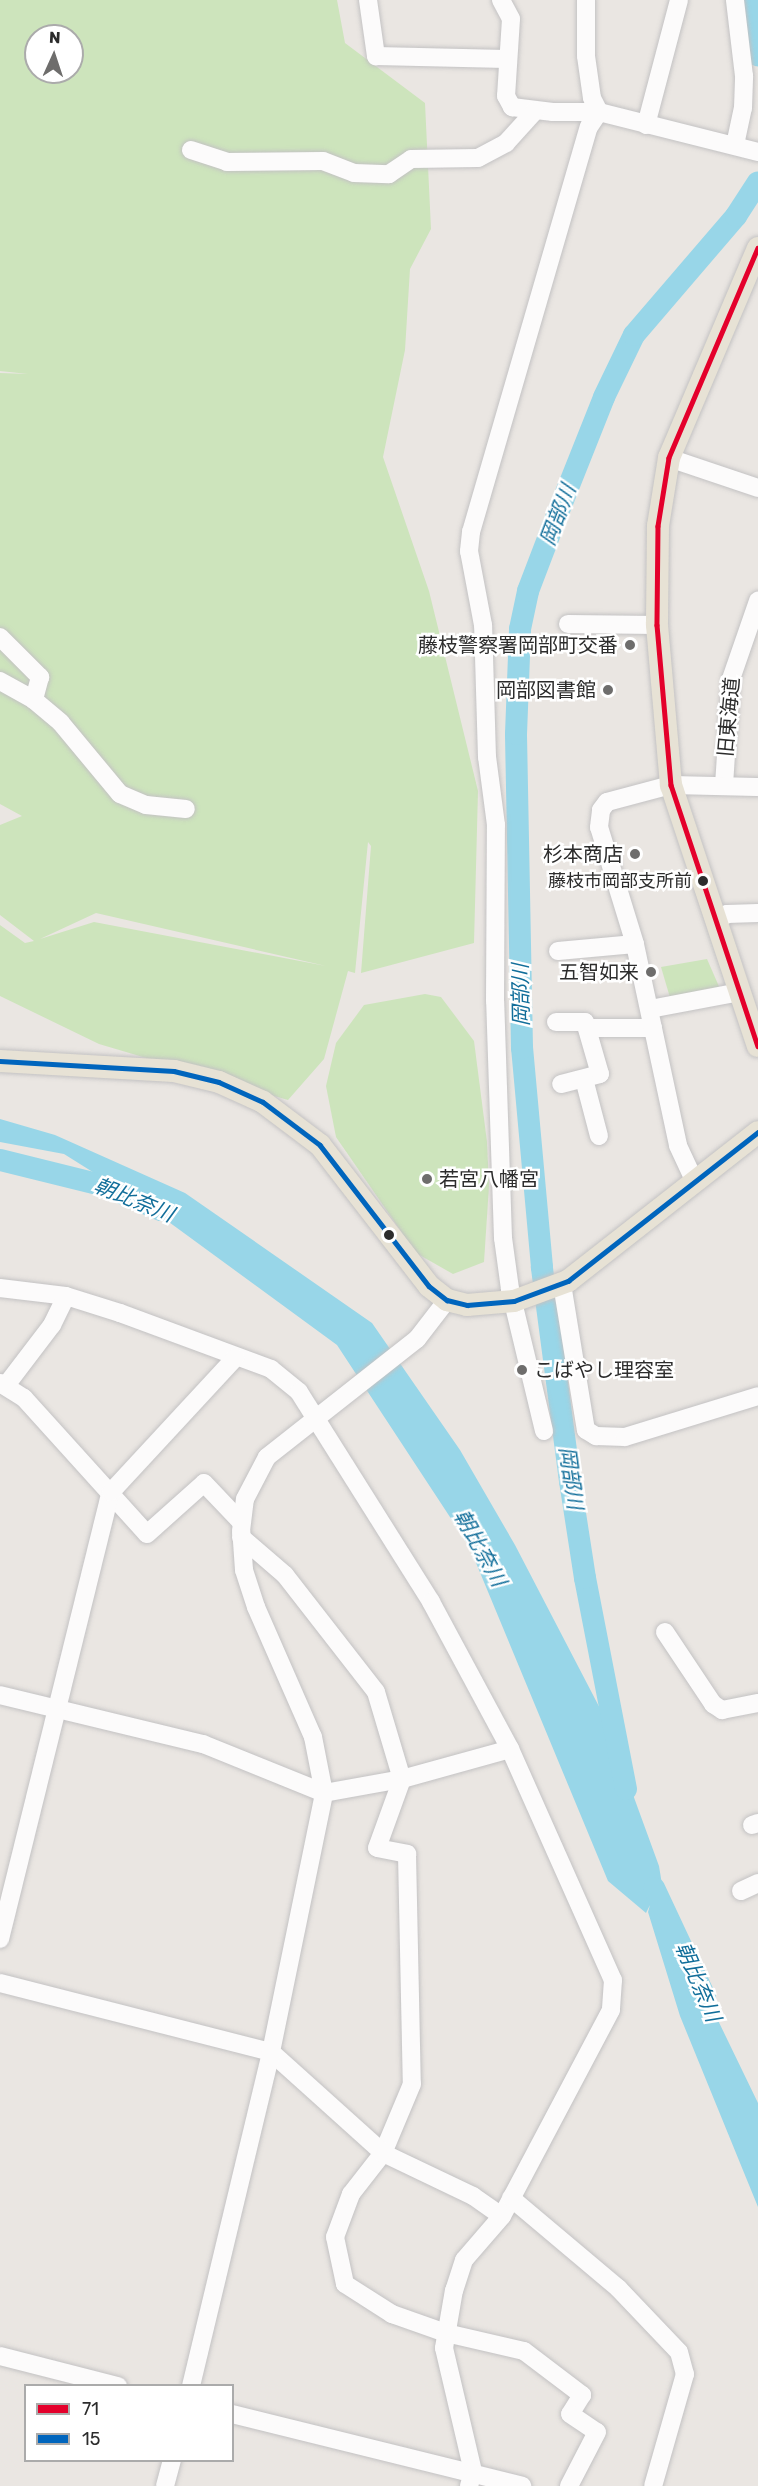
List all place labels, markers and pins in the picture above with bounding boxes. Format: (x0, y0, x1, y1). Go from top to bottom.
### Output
place label: 藤枝警察署岡部町交番 (418, 633, 618, 657)
marker: 藤枝警察署岡部町交番 (623, 638, 637, 652)
place label: 岡部図書館 (496, 678, 596, 702)
marker: 岡部図書館 (601, 683, 615, 697)
place label: 杉本商店 (543, 842, 623, 866)
marker: 杉本商店 (628, 847, 642, 861)
place label: 藤枝市岡部支所前 (548, 870, 692, 892)
marker: 藤枝市岡部支所前 (697, 875, 709, 887)
place label: 五智如来 (559, 960, 639, 984)
marker: 五智如来 (644, 965, 658, 979)
place label: 若宮八幡宮 (439, 1167, 539, 1191)
marker: 若宮八幡宮 (420, 1172, 434, 1186)
unlabelled marker (383, 1229, 395, 1241)
place label: こばやし理容室 (534, 1358, 674, 1382)
marker: こばやし理容室 (515, 1363, 529, 1377)

